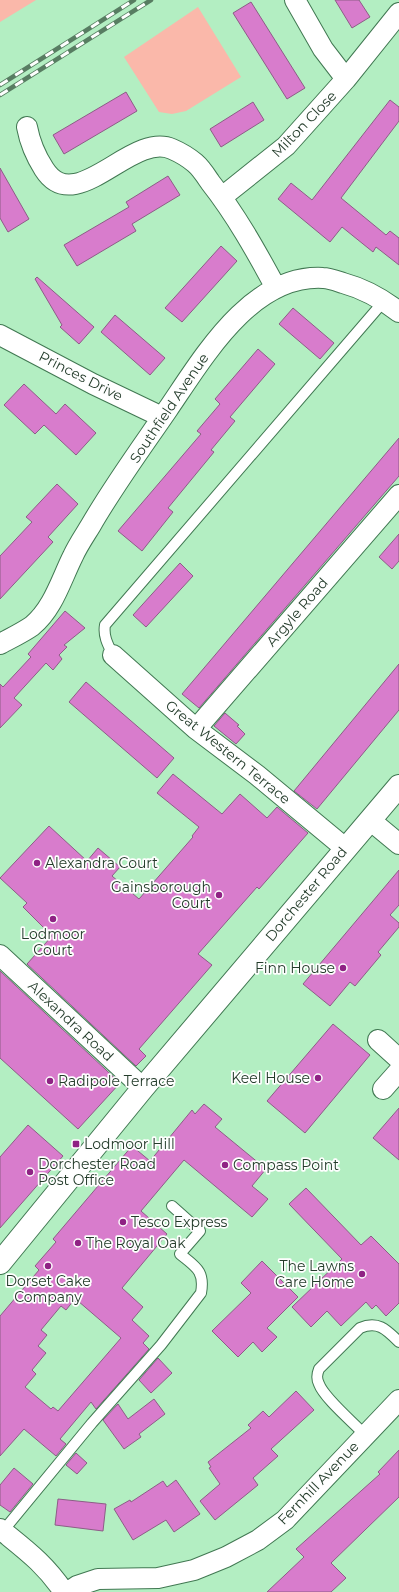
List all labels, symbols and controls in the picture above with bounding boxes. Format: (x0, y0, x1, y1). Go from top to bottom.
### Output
street label: Milton Close (268, 87, 340, 161)
street label: Princes Drive (36, 347, 126, 405)
street label: Southfield Avenue (126, 350, 212, 466)
street label: Argyle Road (262, 574, 332, 650)
street label: Great Western Terrace (162, 696, 294, 808)
street label: Dorchester Road (261, 843, 351, 945)
place label: Alexandra Court (45, 854, 158, 872)
marker: Alexandra Court (32, 858, 42, 868)
place label: Gainsborough Court (111, 878, 211, 912)
marker: Gainsborough Court (214, 890, 224, 900)
marker: Lodmoor Court (48, 914, 58, 924)
place label: Lodmoor Court (21, 925, 86, 959)
place label: Finn House (255, 959, 335, 977)
marker: Finn House (338, 963, 348, 973)
street label: Alexandra Road (25, 977, 117, 1065)
place label: Keel House (231, 1069, 310, 1087)
place label: Radipole Terrace (58, 1072, 174, 1090)
marker: Keel House (313, 1073, 323, 1083)
marker: Radipole Terrace (45, 1076, 55, 1086)
place label: Lodmoor Hill (84, 1135, 175, 1153)
marker: Lodmoor Hill (71, 1139, 81, 1149)
place label: Dorchester Road Post Office (38, 1155, 156, 1189)
place label: Compass Point (233, 1156, 339, 1174)
marker: Compass Point (220, 1160, 230, 1170)
marker: Dorchester Road Post Office (25, 1167, 35, 1177)
place label: Tesco Express (131, 1213, 228, 1231)
marker: Tesco Express (118, 1217, 128, 1227)
place label: The Royal Oak (86, 1234, 186, 1252)
marker: The Royal Oak (73, 1238, 83, 1248)
place label: The Lawns Care Home (275, 1257, 354, 1291)
marker: Dorset Cake Company (43, 1261, 53, 1271)
marker: The Lawns Care Home (357, 1269, 367, 1279)
place label: Dorset Cake Company (5, 1272, 91, 1306)
street label: Fernhill Avenue (274, 1437, 362, 1529)

